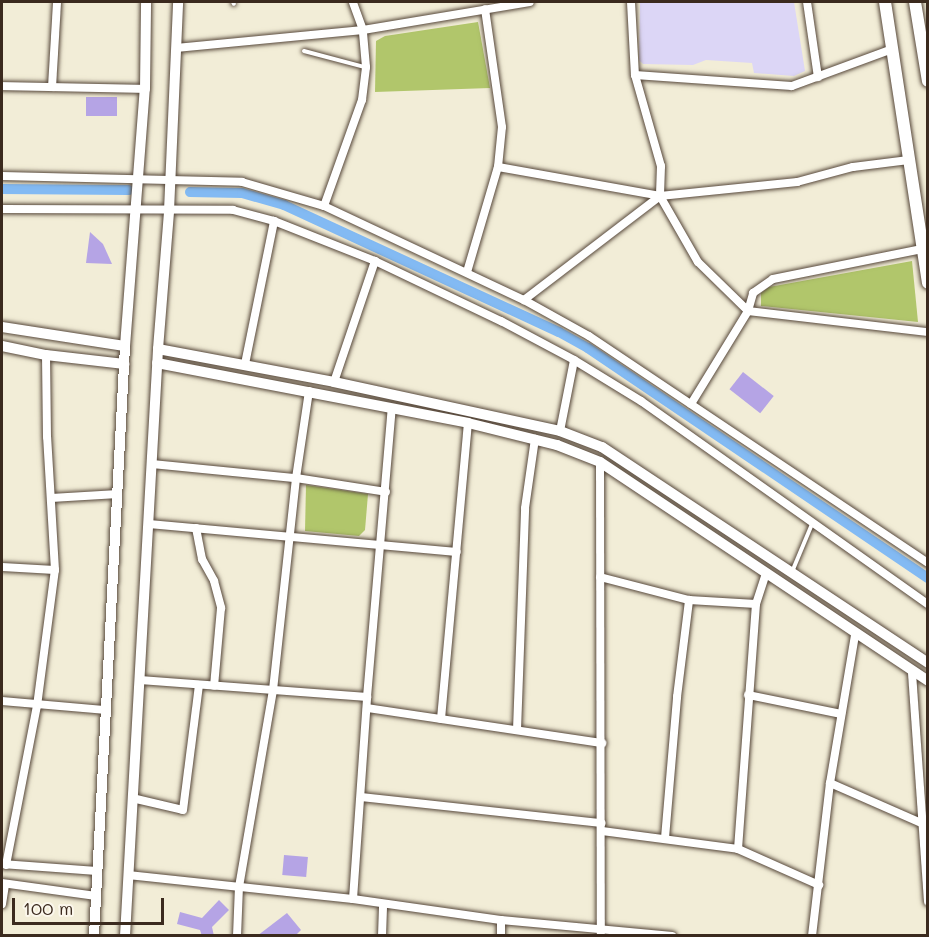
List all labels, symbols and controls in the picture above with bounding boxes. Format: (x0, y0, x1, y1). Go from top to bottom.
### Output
scale bar (15, 886, 166, 924)
text: 100 m (23, 896, 73, 920)

